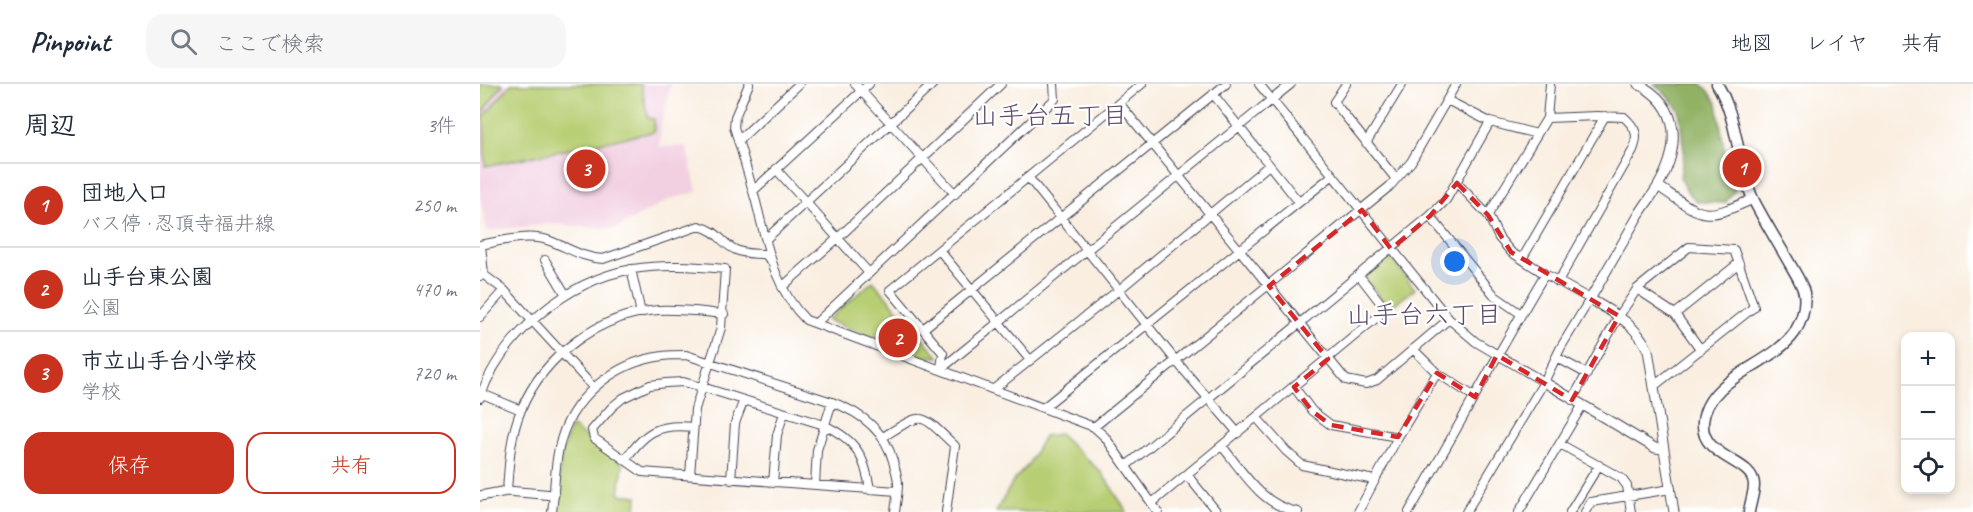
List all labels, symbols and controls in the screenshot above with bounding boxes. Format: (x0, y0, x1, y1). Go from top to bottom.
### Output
search box (146, 14, 566, 68)
text: Pinpoint (30, 24, 110, 59)
icon: search (167, 25, 200, 58)
text: ここで検索 (215, 30, 325, 58)
text: 地図 (1731, 30, 1773, 56)
text: レイヤ (1806, 30, 1868, 56)
text: 共有 (1901, 30, 1943, 56)
district label: 山手台五丁目 (972, 99, 1128, 132)
text: 周辺 (24, 109, 76, 142)
text: 3件 (427, 113, 456, 138)
pin: 3 (566, 146, 606, 191)
pin: 1 (1722, 146, 1762, 190)
text: 団地入口 (81, 179, 169, 207)
text: 1 (39, 193, 48, 218)
text: 250 m (413, 193, 456, 218)
text: バス停 · 忍頂寺福井線 (81, 211, 274, 236)
your location (1440, 247, 1469, 276)
text: 山手台東公園 (81, 263, 213, 291)
text: 2 (39, 277, 48, 302)
text: 470 m (413, 277, 456, 302)
text: 公園 (81, 295, 121, 320)
district label: 山手台六丁目 (1346, 298, 1502, 331)
pin: 2 (878, 316, 918, 360)
map controls (1901, 332, 1955, 494)
button: + (1901, 332, 1955, 386)
text: 市立山手台小学校 (81, 347, 257, 375)
text: 3 (39, 361, 48, 386)
text: 720 m (413, 361, 456, 386)
text: 学校 (81, 379, 121, 404)
button: − (1901, 386, 1955, 440)
button: 保存 (24, 432, 234, 494)
button: 共有 (246, 432, 456, 494)
button: locate (1901, 440, 1955, 494)

